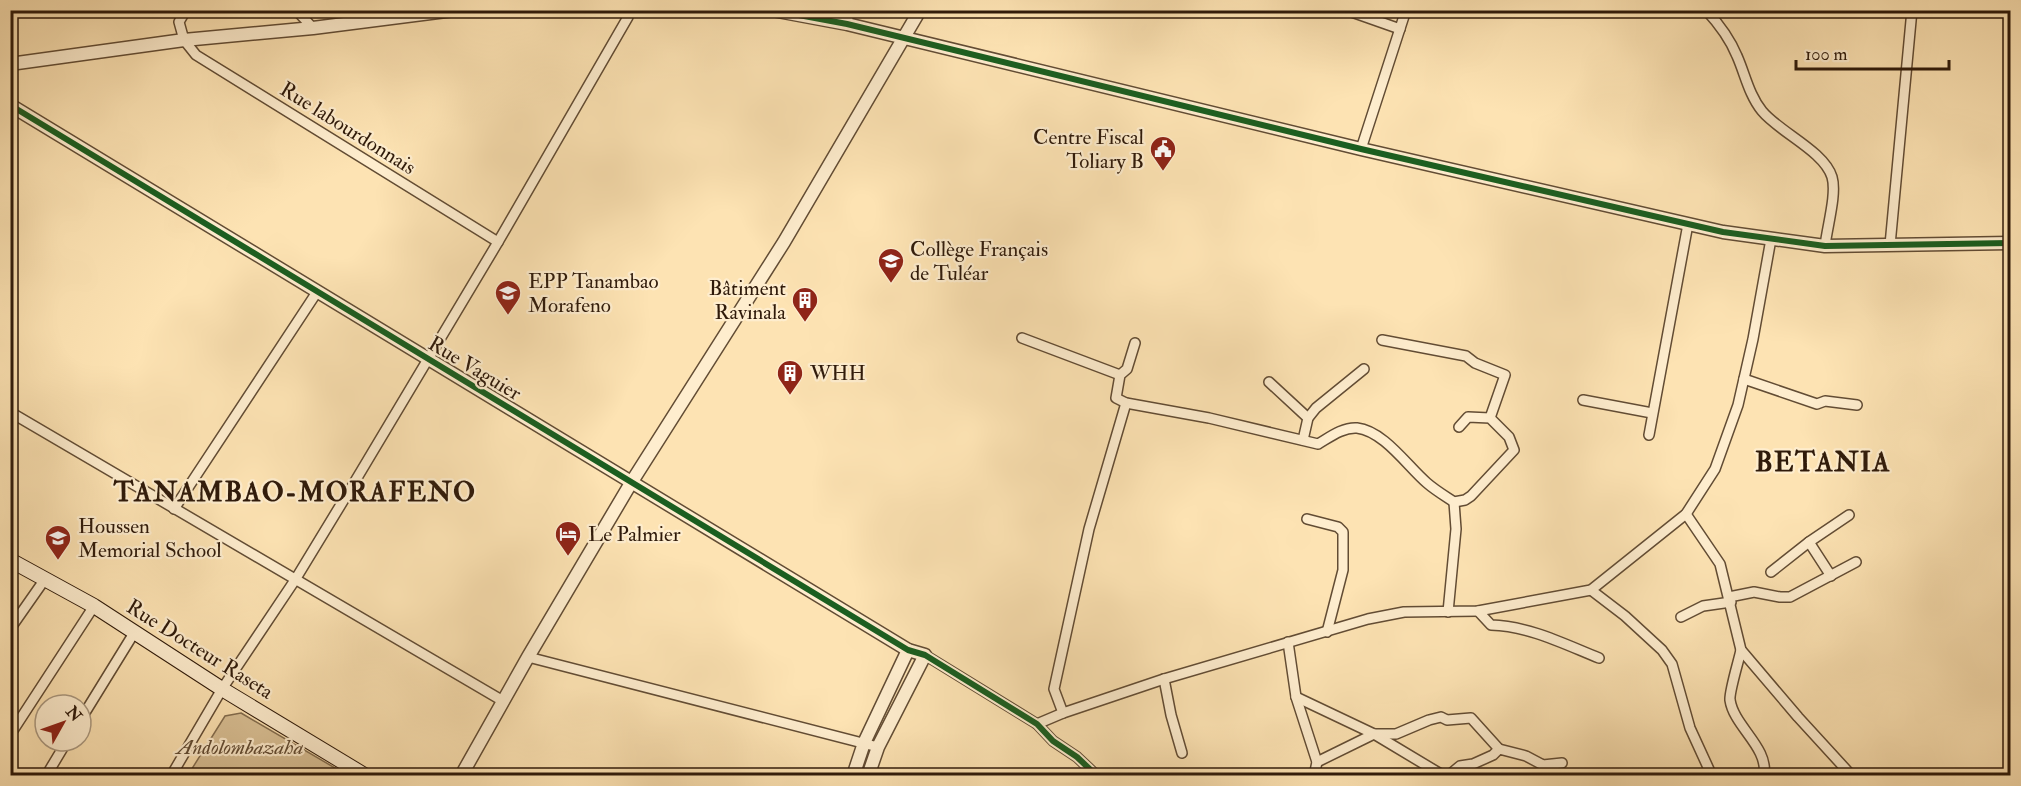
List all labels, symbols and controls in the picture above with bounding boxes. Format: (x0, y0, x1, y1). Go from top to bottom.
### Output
scale bar (1796, 33, 1949, 71)
text: 100 m (1805, 43, 1848, 66)
street label: Rue labourdonnais (275, 76, 421, 181)
place label: Centre Fiscal Toliary B (1033, 124, 1145, 175)
public building icon: Centre Fiscal Toliary B (1148, 134, 1178, 172)
place label: Collège Français de Tuléar (910, 236, 1048, 287)
school or university icon: Collège Français de Tuléar (876, 246, 906, 284)
place label: EPP Tanambao Morafeno (528, 268, 659, 319)
place label: Bâtiment Ravinala (709, 275, 786, 326)
school or university icon: EPP Tanambao Morafeno (493, 278, 523, 316)
building icon: Bâtiment Ravinala (790, 285, 820, 323)
street label: Rue Vaguier (423, 330, 526, 407)
building icon: WHH (775, 358, 805, 396)
place label: WHH (809, 360, 866, 387)
district label: BETANIA (1755, 446, 1891, 479)
district label: TANAMBAO-MORAFENO (113, 476, 476, 509)
place label: Houssen Memorial School (78, 513, 222, 564)
hotel icon: Le Palmier (553, 519, 583, 557)
place label: Le Palmier (588, 521, 681, 548)
school or university icon: Houssen Memorial School (43, 523, 73, 561)
street label: Rue Docteur Raseta (121, 593, 279, 706)
north arrow (33, 693, 93, 753)
text: N (61, 701, 86, 726)
park label: Andolombazaha (175, 734, 304, 761)

